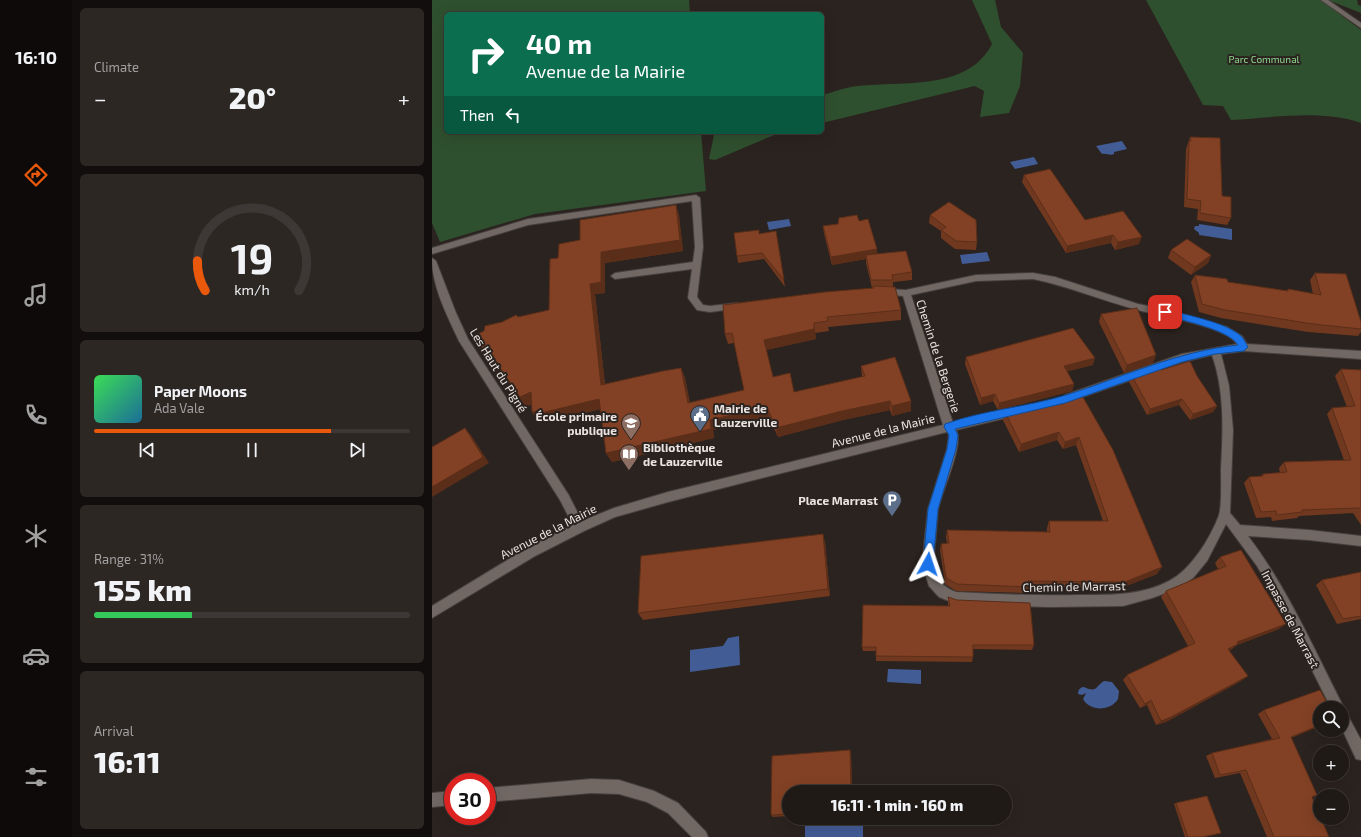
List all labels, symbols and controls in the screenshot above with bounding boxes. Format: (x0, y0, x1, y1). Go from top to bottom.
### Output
text: 40 m (526, 26, 592, 60)
icon: right (460, 28, 512, 80)
text: 16:10 (15, 46, 57, 68)
park label: Parc Communal (1228, 53, 1300, 65)
text: Climate (94, 59, 139, 75)
text: Avenue de la Mairie (526, 60, 685, 82)
text: 20° (229, 79, 276, 115)
text: − (94, 85, 107, 111)
text: + (398, 85, 410, 111)
icon: left (502, 104, 524, 126)
text: Then (460, 106, 494, 124)
icon: directions (22, 161, 50, 189)
text: 19 (231, 231, 273, 281)
text: km/h (234, 280, 270, 297)
icon: music (22, 281, 50, 309)
pin (1148, 295, 1182, 329)
street label: Chemin de la Bergerie (914, 298, 964, 414)
icon: arrive (1154, 301, 1176, 323)
street label: Les Haut du Pigné (467, 325, 531, 415)
text: Paper Moons (154, 382, 247, 400)
text: Ada Vale (154, 400, 205, 416)
icon: phone (22, 401, 50, 429)
place label: Mairie de Lauzerville (714, 401, 778, 429)
public building icon: Mairie de Lauzerville (689, 404, 711, 432)
place label: École primaire publique (536, 409, 617, 437)
street label: Avenue de la Mairie (830, 410, 936, 450)
school or university icon: École primaire publique (620, 412, 642, 440)
icon: previous (136, 439, 158, 461)
icon: pause (241, 439, 263, 461)
icon: next (346, 439, 368, 461)
place label: Bibliothèque de Lauzerville (643, 440, 723, 468)
library icon: Bibliothèque de Lauzerville (618, 443, 640, 471)
parking icon: Place Marrast (881, 489, 903, 517)
place label: Place Marrast (798, 493, 878, 507)
street label: Avenue de la Mairie (498, 501, 598, 561)
icon: climate (22, 522, 50, 550)
position arrow (907, 543, 949, 585)
text: Range · 31% (94, 551, 164, 567)
street label: Impasse de Marrast (1259, 568, 1323, 671)
text: 155 km (94, 571, 192, 607)
street label: Chemin de Marrast (1022, 578, 1126, 594)
icon: car (22, 642, 50, 670)
map controls (1313, 701, 1349, 825)
button: search (1313, 701, 1349, 737)
text: Arrival (94, 723, 134, 739)
text: 16:11 (94, 743, 161, 779)
button: + (1313, 745, 1349, 781)
icon: filters (22, 763, 50, 791)
speed limit sign: 30 (444, 773, 496, 825)
button: − (1313, 789, 1349, 825)
text: 16:11 · 1 min · 160 m (831, 796, 963, 814)

